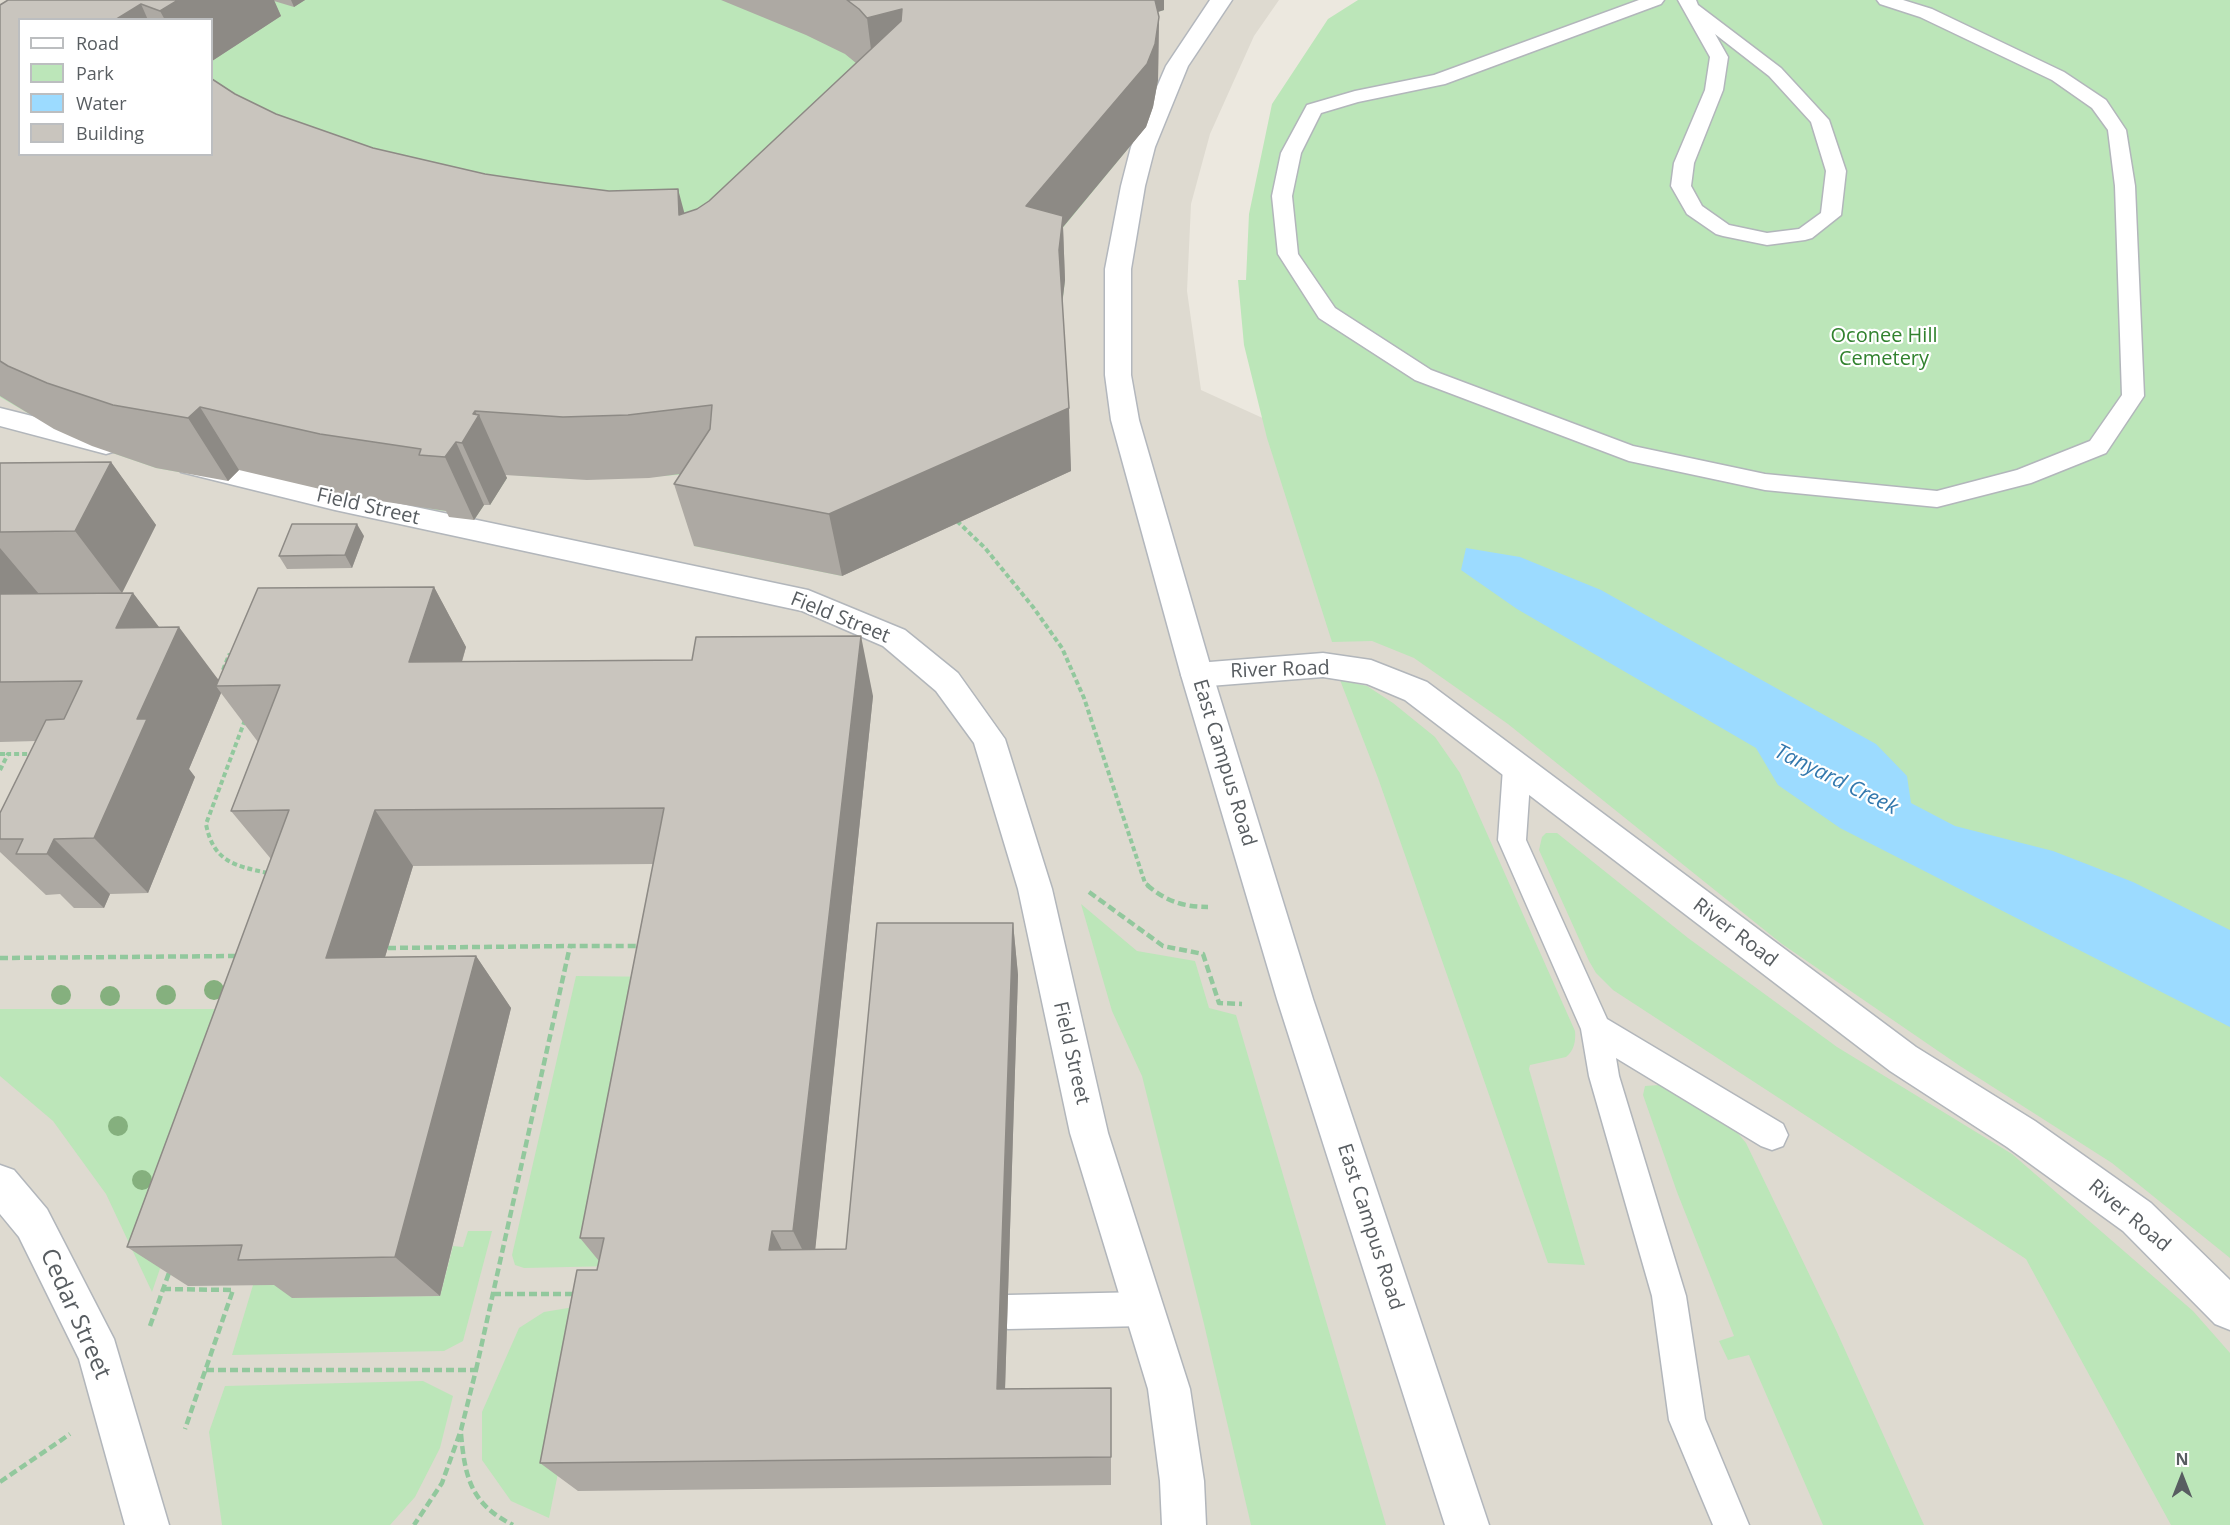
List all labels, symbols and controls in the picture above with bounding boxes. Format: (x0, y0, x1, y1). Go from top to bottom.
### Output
legend (18, 18, 213, 156)
text: Road (76, 31, 119, 55)
text: Park (76, 61, 114, 85)
text: Water (76, 91, 127, 115)
text: Building (76, 121, 144, 145)
park label: Oconee Hill Cemetery (1831, 324, 1937, 371)
street label: Field Street (314, 484, 422, 530)
street label: Field Street (787, 587, 893, 649)
street label: River Road (1230, 656, 1330, 684)
street label: East Campus Road (1187, 677, 1261, 849)
water label: Tanyard Creek (1770, 739, 1902, 821)
street label: River Road (1688, 893, 1782, 973)
street label: Field Street (1048, 999, 1094, 1107)
street label: East Campus Road (1332, 1141, 1408, 1313)
street label: River Road (2083, 1175, 2175, 1257)
street label: Cedar Street (33, 1244, 117, 1384)
north arrow (2152, 1447, 2212, 1507)
text: N (2175, 1448, 2189, 1470)

